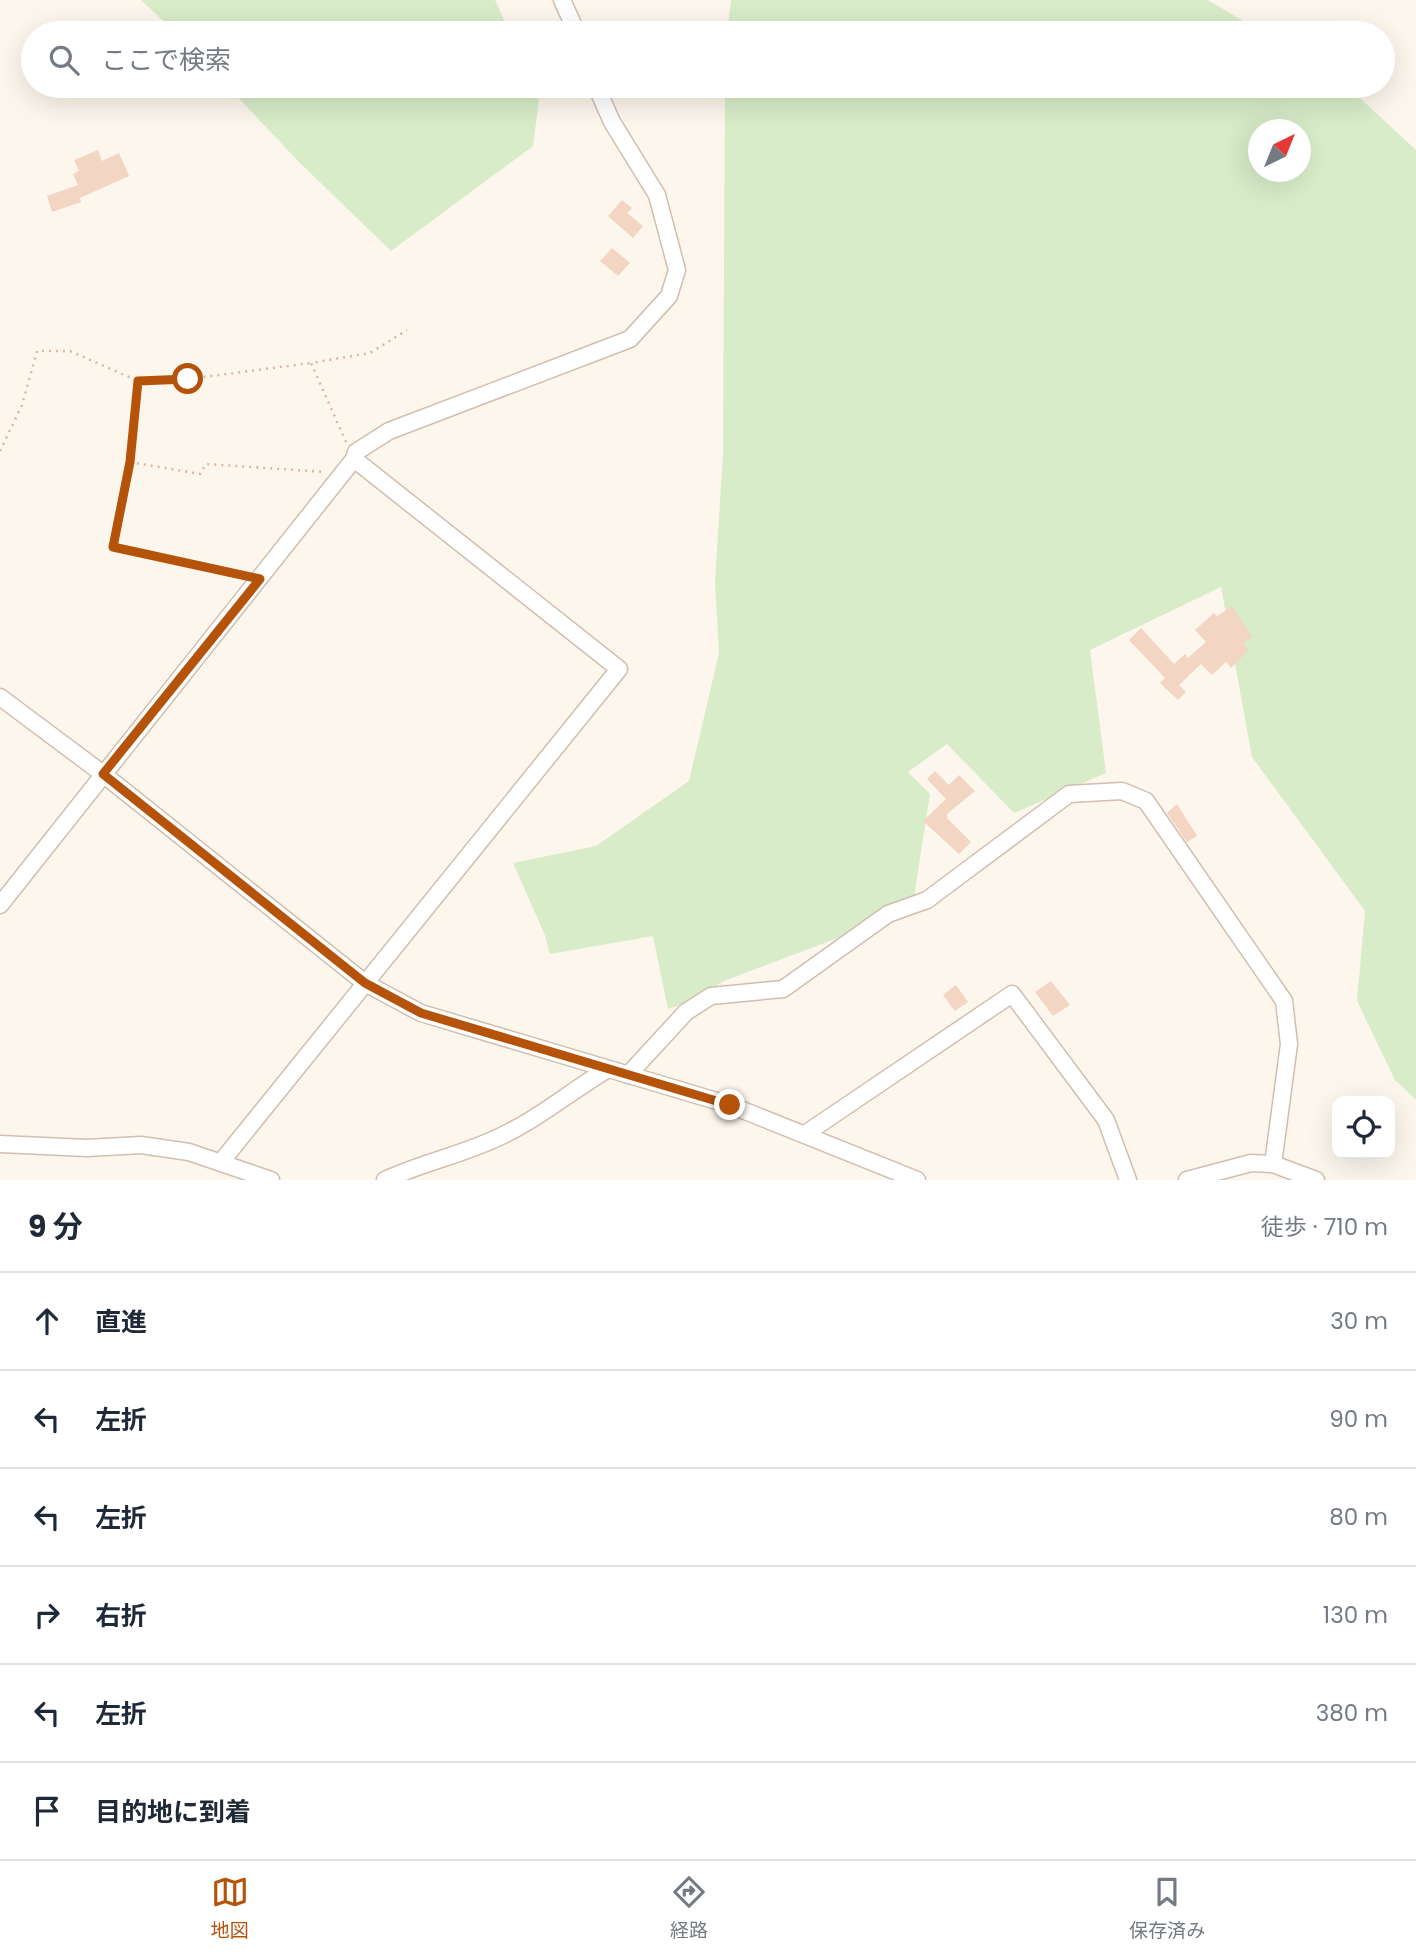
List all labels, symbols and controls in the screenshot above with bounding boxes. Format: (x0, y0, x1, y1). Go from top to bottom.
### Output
search box (21, 21, 1395, 98)
icon: search (45, 41, 83, 79)
text: ここで検索 (101, 42, 231, 78)
north arrow (1248, 119, 1311, 182)
route start (172, 363, 203, 394)
route end (714, 1089, 745, 1120)
map controls (1332, 1096, 1395, 1159)
button: locate (1332, 1096, 1395, 1159)
text: 9 分 (28, 1205, 83, 1248)
text: 徒歩 · 710 m (1261, 1211, 1388, 1243)
icon: ahead (28, 1302, 66, 1340)
text: 直進 (95, 1304, 147, 1340)
text: 30 m (1330, 1305, 1388, 1337)
icon: left (28, 1400, 66, 1438)
text: 左折 (95, 1402, 147, 1438)
text: 90 m (1329, 1403, 1388, 1435)
icon: left (28, 1498, 66, 1536)
text: 左折 (95, 1500, 147, 1536)
text: 80 m (1329, 1501, 1388, 1533)
icon: right (28, 1596, 66, 1634)
text: 右折 (95, 1598, 147, 1634)
text: 130 m (1323, 1599, 1388, 1631)
icon: left (28, 1694, 66, 1732)
text: 左折 (95, 1696, 147, 1732)
text: 380 m (1316, 1697, 1388, 1729)
icon: arrive (28, 1792, 66, 1830)
text: 目的地に到着 (95, 1794, 251, 1830)
tab: 地図 (211, 1873, 249, 1945)
tab: 経路 (670, 1873, 708, 1945)
tab: 保存済み (1129, 1873, 1205, 1945)

